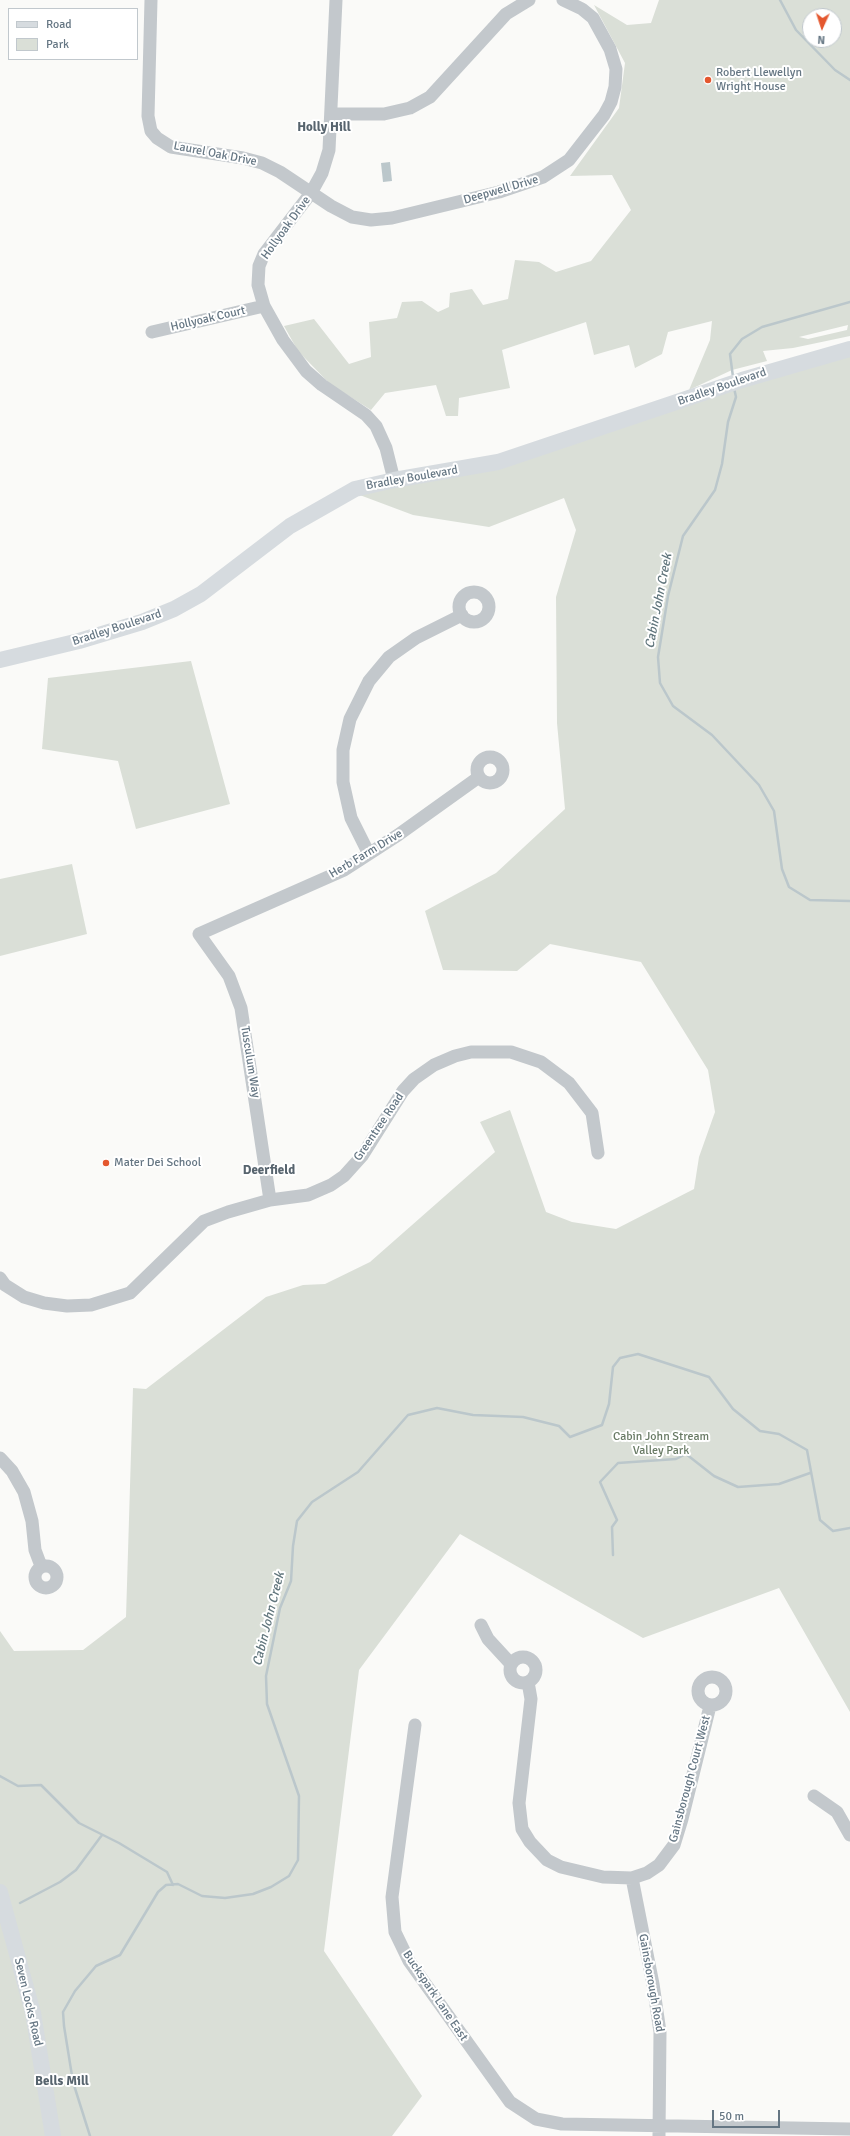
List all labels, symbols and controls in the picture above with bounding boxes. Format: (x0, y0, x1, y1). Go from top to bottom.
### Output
legend (8, 8, 138, 60)
north arrow (802, 8, 842, 48)
text: Road (46, 17, 72, 32)
text: N (817, 33, 826, 46)
text: Park (46, 37, 69, 52)
place label: Robert Llewellyn Wright House (716, 66, 802, 94)
marker: Robert Llewellyn Wright House (703, 75, 713, 85)
district label: Holly Hill (297, 120, 351, 136)
street label: Laurel Oak Drive (172, 139, 258, 169)
street label: Deepwell Drive (462, 172, 540, 208)
street label: Hollyoak Drive (258, 194, 314, 262)
street label: Hollyoak Court (169, 303, 247, 335)
street label: Bradley Boulevard (676, 365, 768, 409)
street label: Bradley Boulevard (365, 463, 459, 493)
water label: Cabin John Creek (642, 552, 676, 650)
street label: Bradley Boulevard (71, 607, 163, 649)
street label: Herb Farm Drive (327, 826, 405, 882)
street label: Tusculum Way (237, 1025, 263, 1099)
street label: Greentree Road (351, 1090, 407, 1164)
place label: Mater Dei School (114, 1156, 201, 1170)
marker: Mater Dei School (101, 1158, 111, 1168)
district label: Deerfield (243, 1163, 295, 1179)
park label: Cabin John Stream Valley Park (613, 1430, 709, 1458)
water label: Cabin John Creek (250, 1570, 288, 1668)
street label: Gainsborough Court West (666, 1714, 714, 1844)
street label: Gainsborough Road (635, 1933, 667, 2033)
street label: Buckspark Lane East (399, 1948, 471, 2044)
street label: Seven Locks Road (11, 1956, 45, 2048)
district label: Bells Mill (35, 2074, 89, 2090)
scale bar (714, 2102, 782, 2128)
text: 50 m (719, 2109, 744, 2124)

